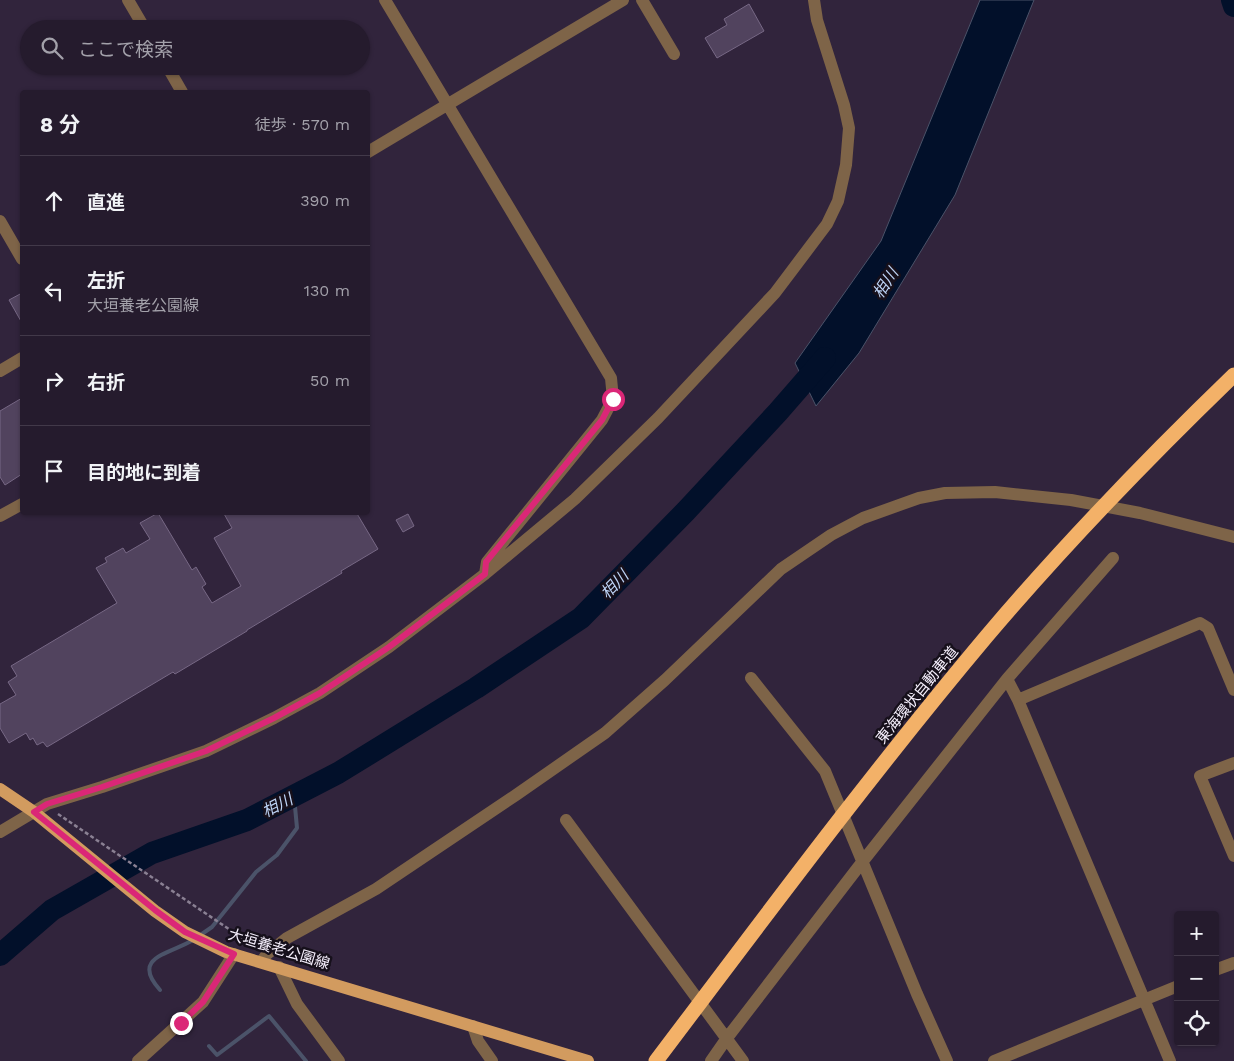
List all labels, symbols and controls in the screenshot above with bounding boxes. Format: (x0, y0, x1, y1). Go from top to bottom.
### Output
search box (20, 20, 370, 75)
icon: search (38, 34, 66, 62)
text: ここで検索 (78, 38, 173, 61)
text: 8 分 (40, 112, 80, 137)
text: 徒歩 · 570 m (255, 115, 350, 134)
icon: ahead (40, 187, 68, 215)
text: 直進 (87, 191, 125, 214)
text: 390 m (300, 191, 350, 210)
water label: 相川 (869, 263, 903, 302)
text: 左折 (87, 269, 125, 292)
icon: left (40, 277, 68, 305)
text: 130 m (304, 281, 350, 300)
text: 大垣養老公園線 (87, 296, 199, 315)
icon: right (40, 367, 68, 395)
text: 右折 (87, 371, 125, 394)
text: 50 m (310, 371, 350, 390)
route start (602, 388, 625, 411)
icon: arrive (40, 457, 68, 485)
text: 目的地に到着 (87, 461, 201, 484)
water label: 相川 (596, 565, 634, 602)
street label: 東海環状自動車道 (872, 643, 962, 747)
water label: 相川 (259, 789, 298, 821)
map controls (1174, 911, 1219, 1046)
button: + (1174, 911, 1219, 956)
street label: 大垣養老公園線 (226, 925, 332, 973)
button: − (1174, 956, 1219, 1001)
button: locate (1174, 1001, 1219, 1046)
route end (170, 1012, 193, 1035)

